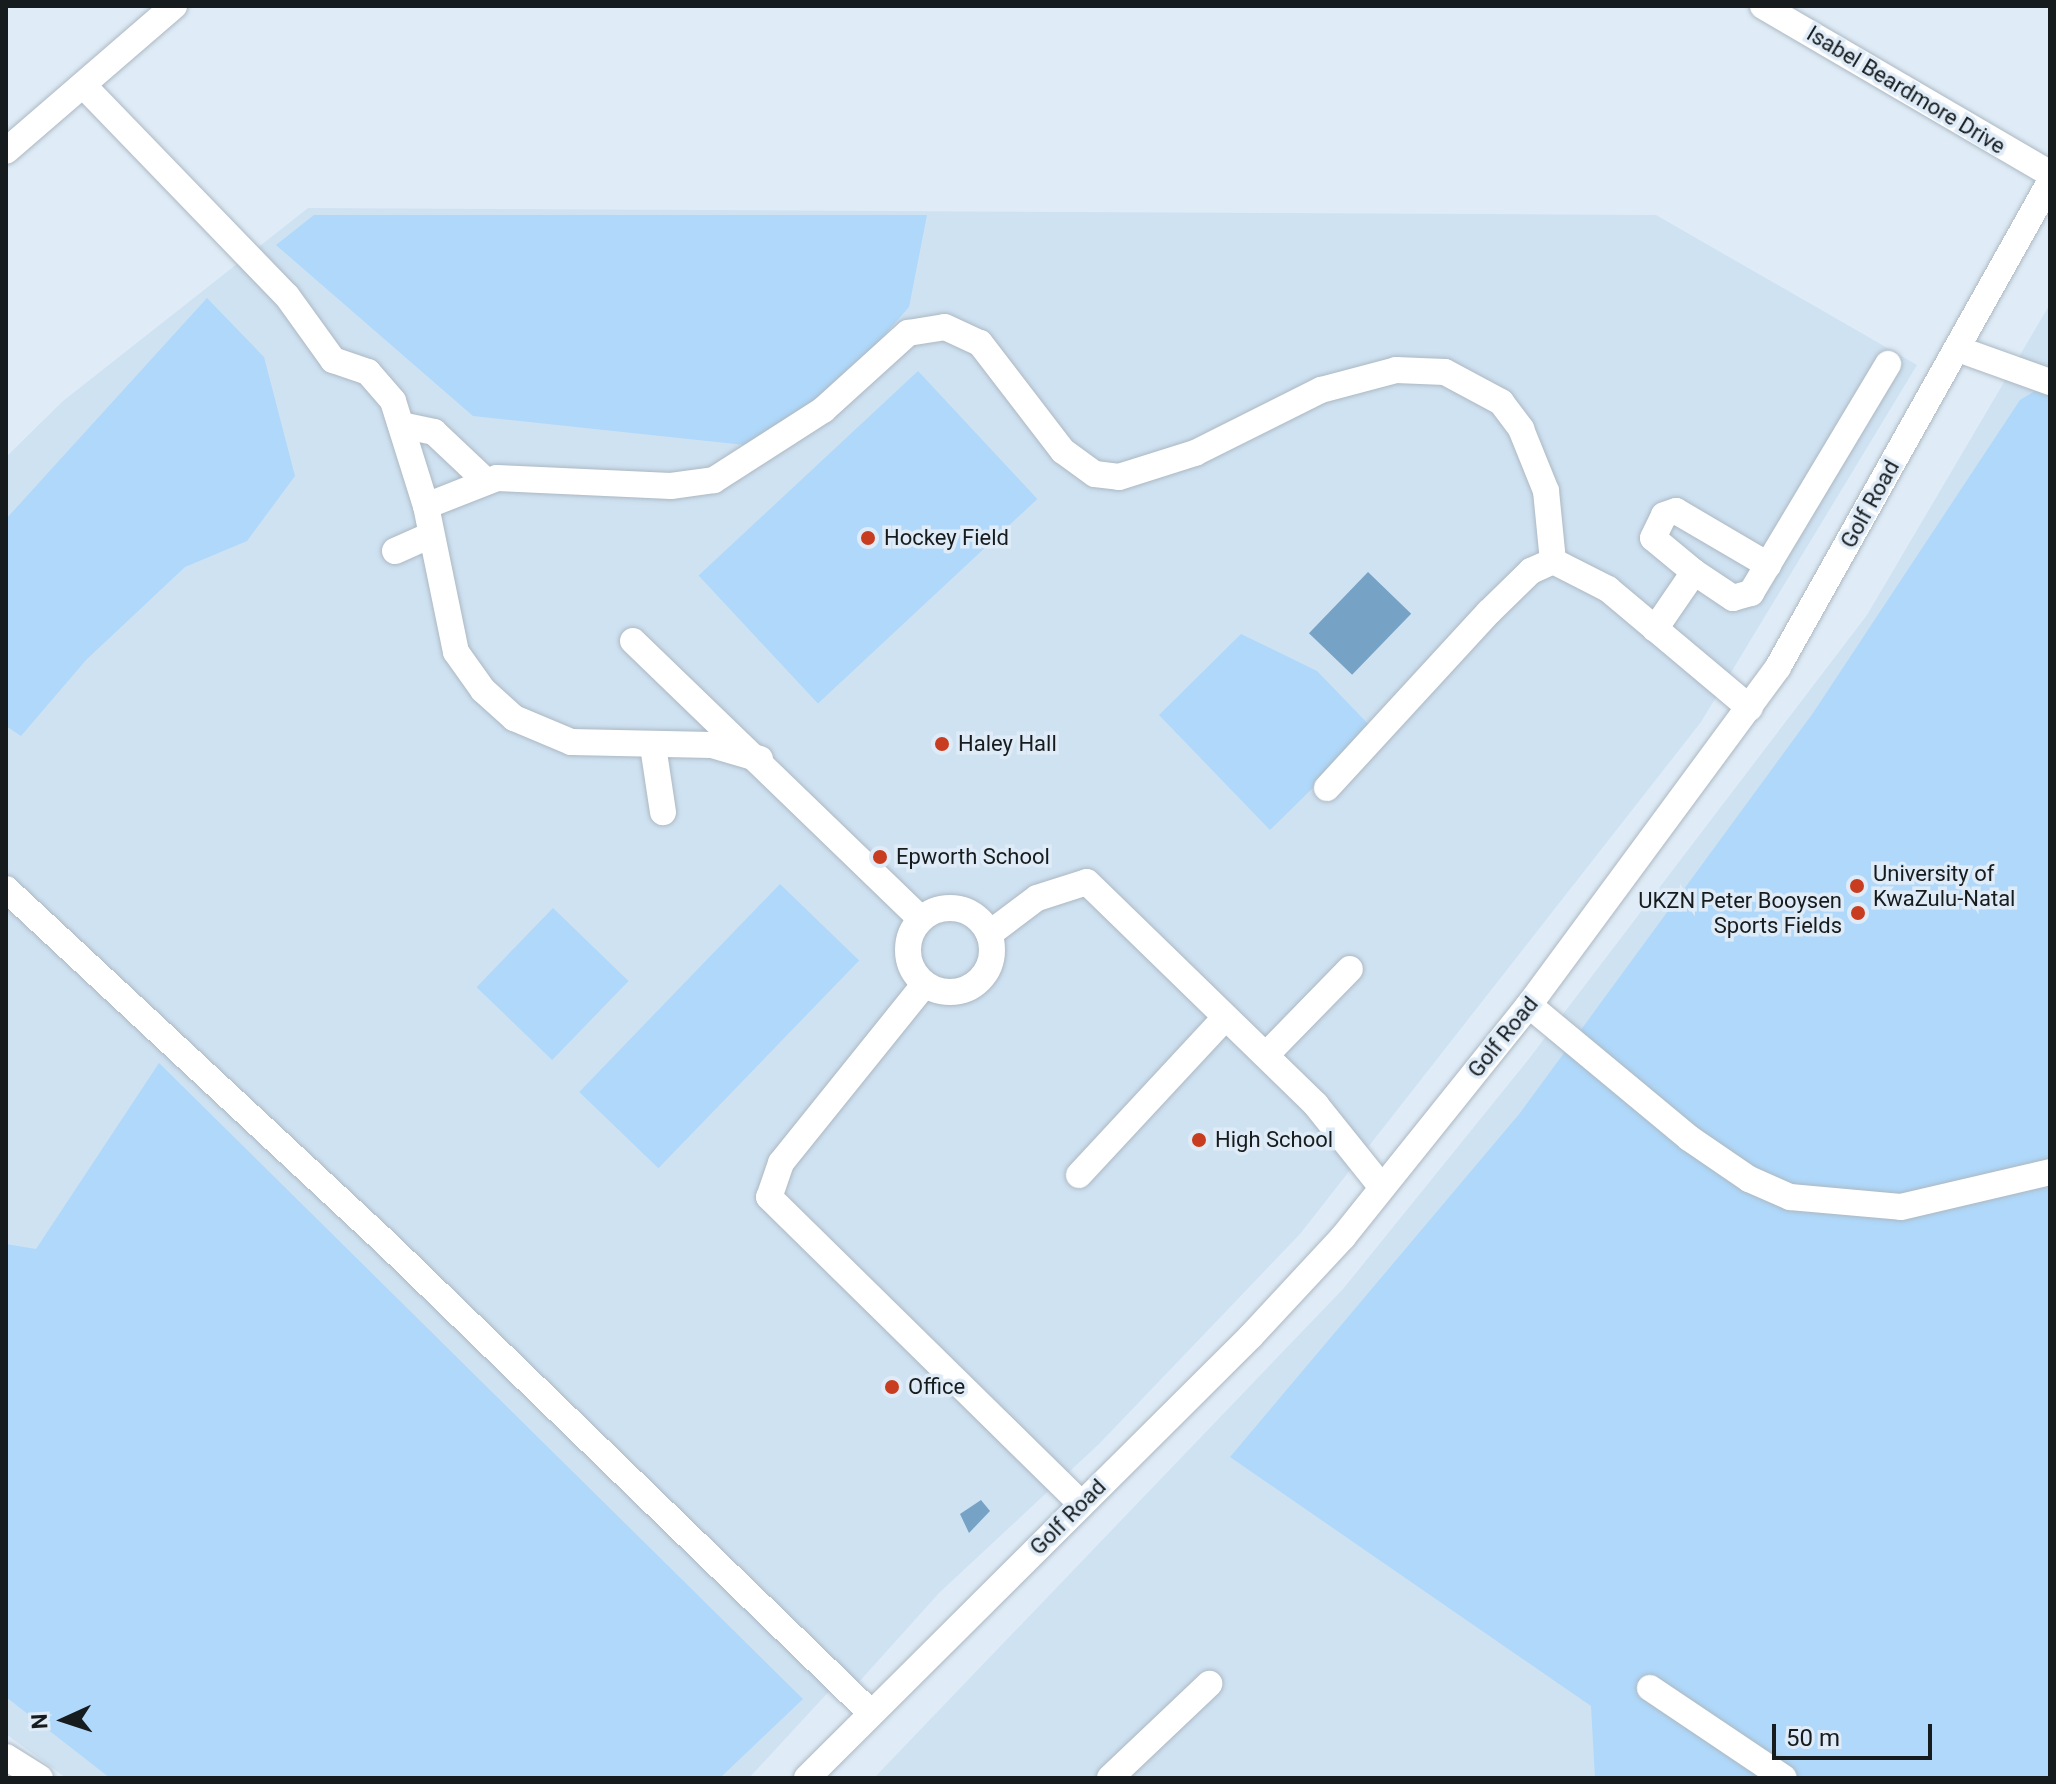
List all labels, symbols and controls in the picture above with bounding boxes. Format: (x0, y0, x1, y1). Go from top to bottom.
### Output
street label: Isabel Beardmore Drive (1802, 20, 2010, 160)
street label: Golf Road (1835, 455, 1905, 553)
place label: Hockey Field (884, 525, 1009, 551)
marker: Hockey Field (859, 529, 877, 547)
place label: Haley Hall (958, 731, 1057, 757)
marker: Haley Hall (933, 735, 951, 753)
place label: Epworth School (896, 844, 1050, 870)
marker: Epworth School (871, 848, 889, 866)
place label: University of KwaZulu-Natal (1873, 860, 2015, 912)
marker: University of KwaZulu-Natal (1848, 877, 1866, 895)
place label: UKZN Peter Booysen Sports Fields (1638, 887, 1842, 938)
marker: UKZN Peter Booysen Sports Fields (1849, 904, 1867, 922)
street label: Golf Road (1462, 991, 1544, 1083)
place label: High School (1215, 1127, 1333, 1153)
marker: High School (1190, 1131, 1208, 1149)
place label: Office (908, 1374, 965, 1400)
marker: Office (883, 1378, 901, 1396)
street label: Golf Road (1025, 1474, 1111, 1560)
north arrow (24, 1680, 104, 1760)
scale bar (1776, 1708, 1936, 1758)
text: N (27, 1713, 52, 1730)
text: 50 m (1786, 1724, 1840, 1752)

